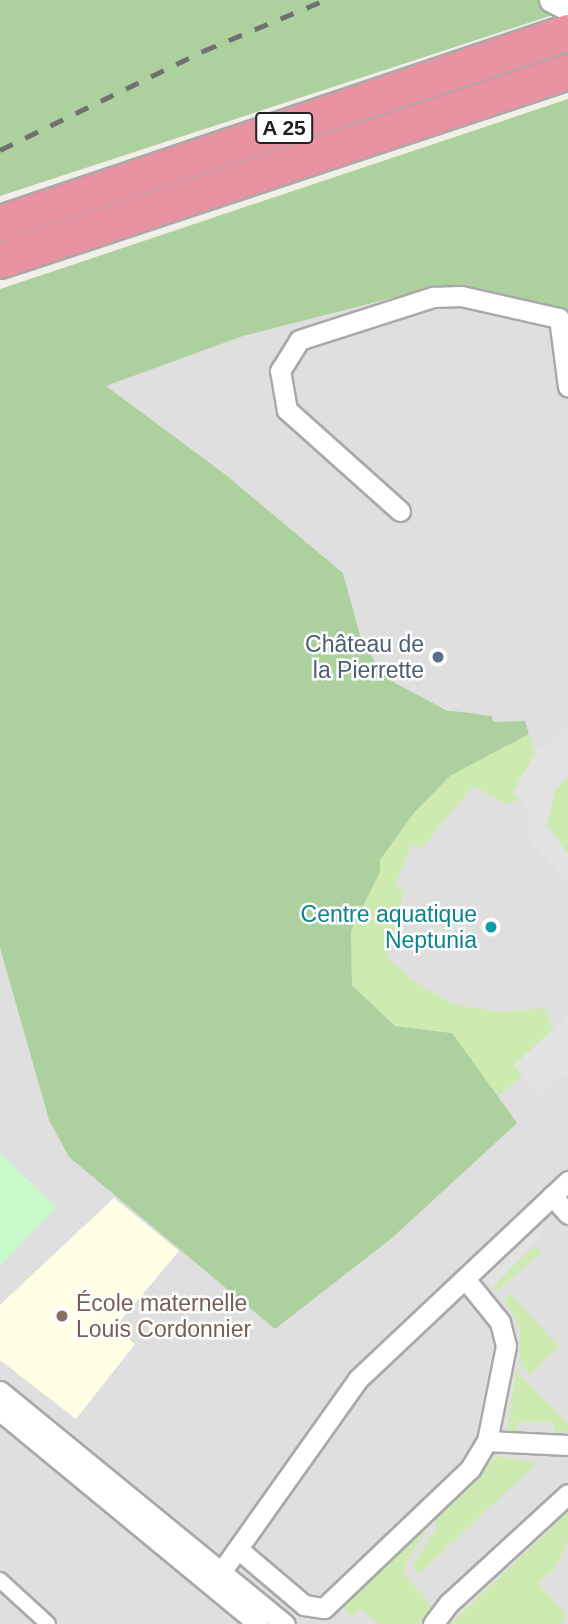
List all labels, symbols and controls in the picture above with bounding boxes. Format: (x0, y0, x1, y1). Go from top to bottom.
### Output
road number: A 25 (254, 110, 314, 146)
place label: Château de la Pierrette (305, 630, 424, 684)
marker: Château de la Pierrette (430, 649, 446, 665)
place label: Centre aquatique Neptunia (301, 900, 477, 954)
marker: Centre aquatique Neptunia (483, 919, 499, 935)
place label: École maternelle Louis Cordonnier (76, 1289, 251, 1343)
marker: École maternelle Louis Cordonnier (54, 1308, 70, 1324)

